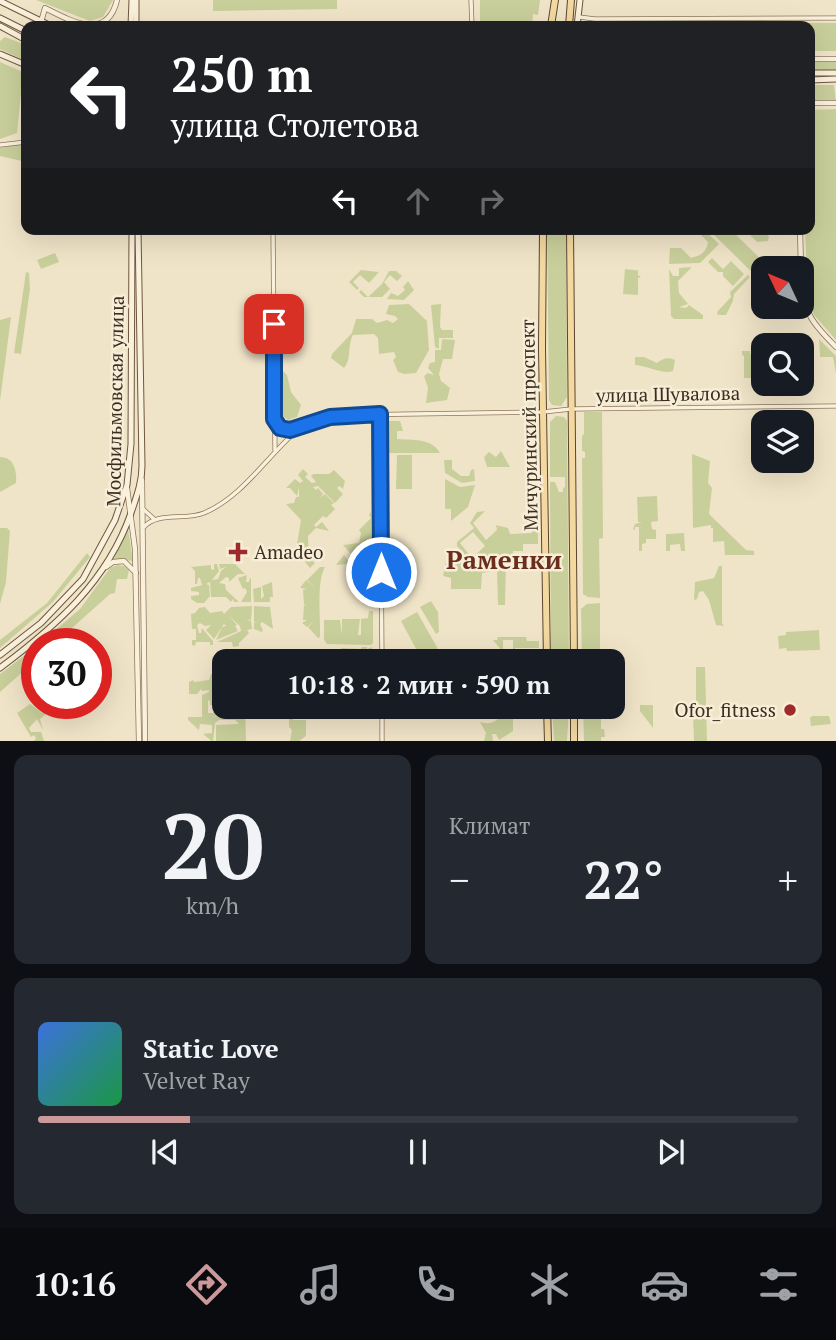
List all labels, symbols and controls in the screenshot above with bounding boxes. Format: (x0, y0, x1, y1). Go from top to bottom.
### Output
text: 250 m (171, 41, 313, 106)
icon: left (56, 49, 147, 140)
text: улица Столетова (171, 104, 419, 146)
icon: left (326, 182, 364, 220)
icon: ahead (399, 182, 437, 220)
icon: right (472, 182, 510, 220)
north arrow (751, 256, 814, 318)
map controls (751, 256, 814, 473)
pin (244, 294, 304, 354)
street label: Мосфильмовская улица (100, 295, 129, 507)
icon: arrive (255, 305, 293, 343)
street label: Мичуринский проспект (514, 319, 543, 531)
button: search (751, 333, 814, 396)
street label: улица Шувалова (595, 380, 741, 407)
button: layers (751, 410, 814, 473)
position arrow (344, 535, 418, 609)
place label: Amadeo (254, 539, 324, 564)
marker: Amadeo (228, 542, 248, 562)
district label: Раменки (446, 542, 562, 576)
speed limit sign: 30 (21, 628, 112, 719)
text: 10:18 · 2 мин · 590 m (287, 667, 550, 701)
place label: Ofor_fitness (674, 697, 776, 722)
marker: Ofor_fitness (782, 702, 798, 718)
text: 20 (161, 784, 264, 905)
text: Климат (449, 810, 530, 841)
text: 22° (583, 845, 664, 914)
text: − (449, 855, 469, 905)
text: + (778, 855, 798, 905)
text: km/h (186, 890, 239, 921)
text: Static Love (143, 1031, 279, 1065)
text: Velvet Ray (143, 1065, 250, 1096)
icon: previous (146, 1133, 184, 1171)
icon: pause (399, 1133, 437, 1171)
icon: next (652, 1133, 690, 1171)
icon: directions (182, 1260, 231, 1309)
icon: music (296, 1260, 345, 1309)
icon: phone (411, 1260, 460, 1309)
icon: climate (525, 1260, 574, 1309)
icon: car (640, 1260, 689, 1309)
icon: filters (754, 1260, 803, 1309)
text: 10:16 (33, 1263, 116, 1305)

